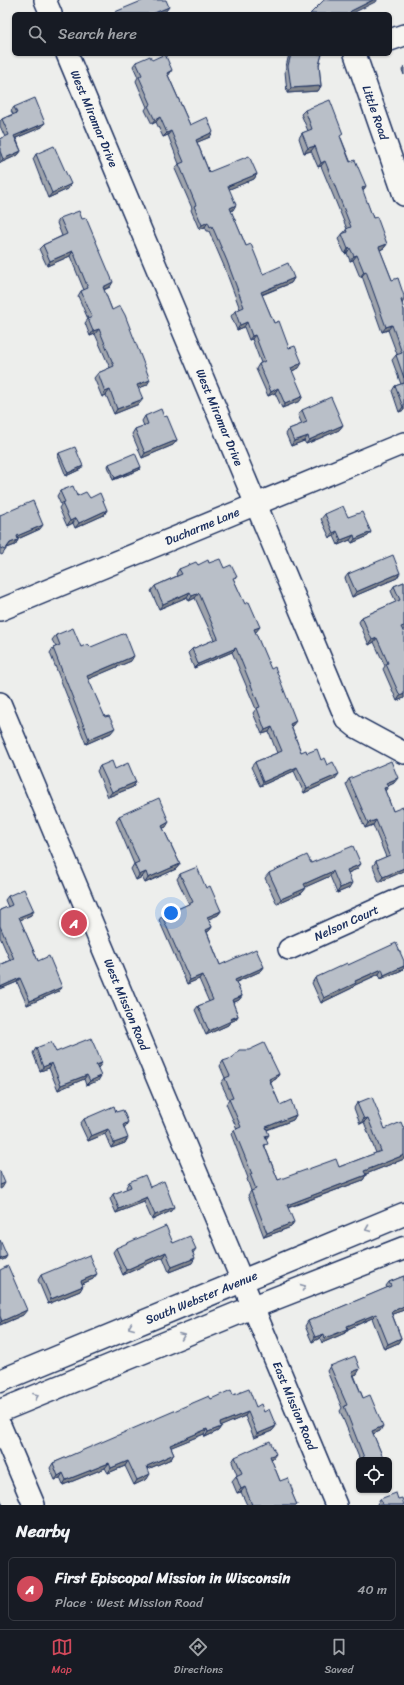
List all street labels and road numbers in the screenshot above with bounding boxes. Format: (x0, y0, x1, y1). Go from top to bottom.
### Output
street label: West Miramar Drive (64, 66, 124, 171)
street label: Little Road (356, 82, 395, 144)
street label: West Miramar Drive (189, 365, 250, 470)
street label: Ducharme Lane (162, 501, 243, 552)
street label: Nelson Court (310, 899, 383, 947)
street label: West Mission Road (97, 955, 156, 1055)
street label: South Webster Avenue (142, 1265, 261, 1331)
street label: East Mission Road (266, 1358, 323, 1454)

